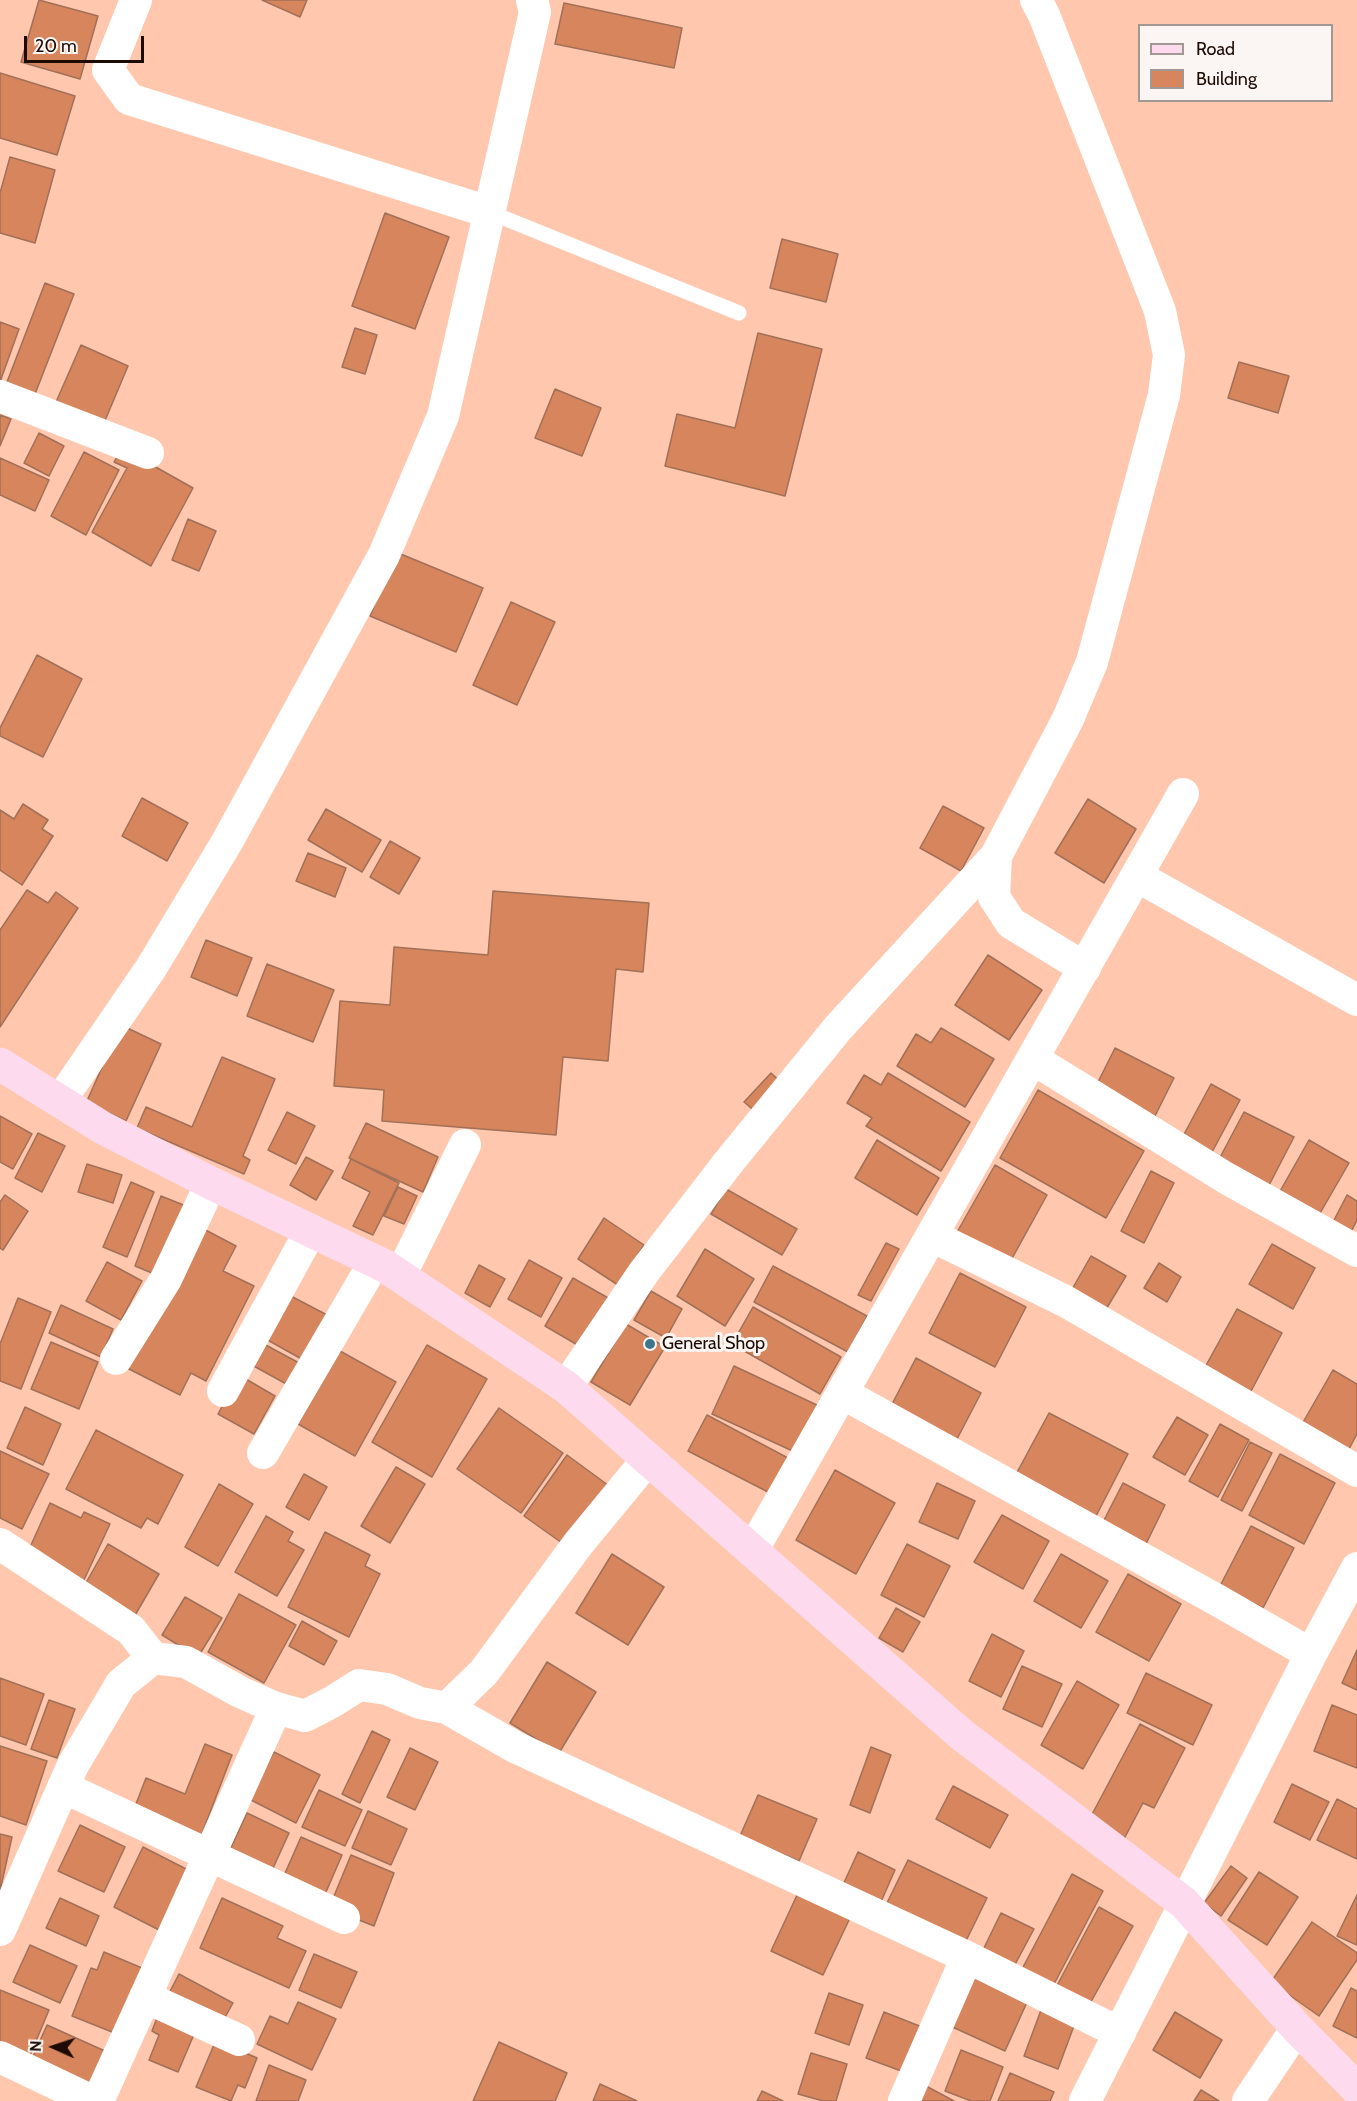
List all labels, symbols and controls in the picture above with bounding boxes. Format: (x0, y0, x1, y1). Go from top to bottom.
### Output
scale bar (27, 24, 147, 62)
legend (1138, 24, 1333, 102)
text: 20 m (35, 35, 77, 57)
text: Road (1196, 38, 1235, 60)
text: Building (1196, 68, 1257, 90)
place label: General Shop (662, 1333, 765, 1355)
marker: General Shop (643, 1337, 657, 1351)
north arrow (24, 2017, 84, 2077)
text: N (26, 2040, 45, 2052)

